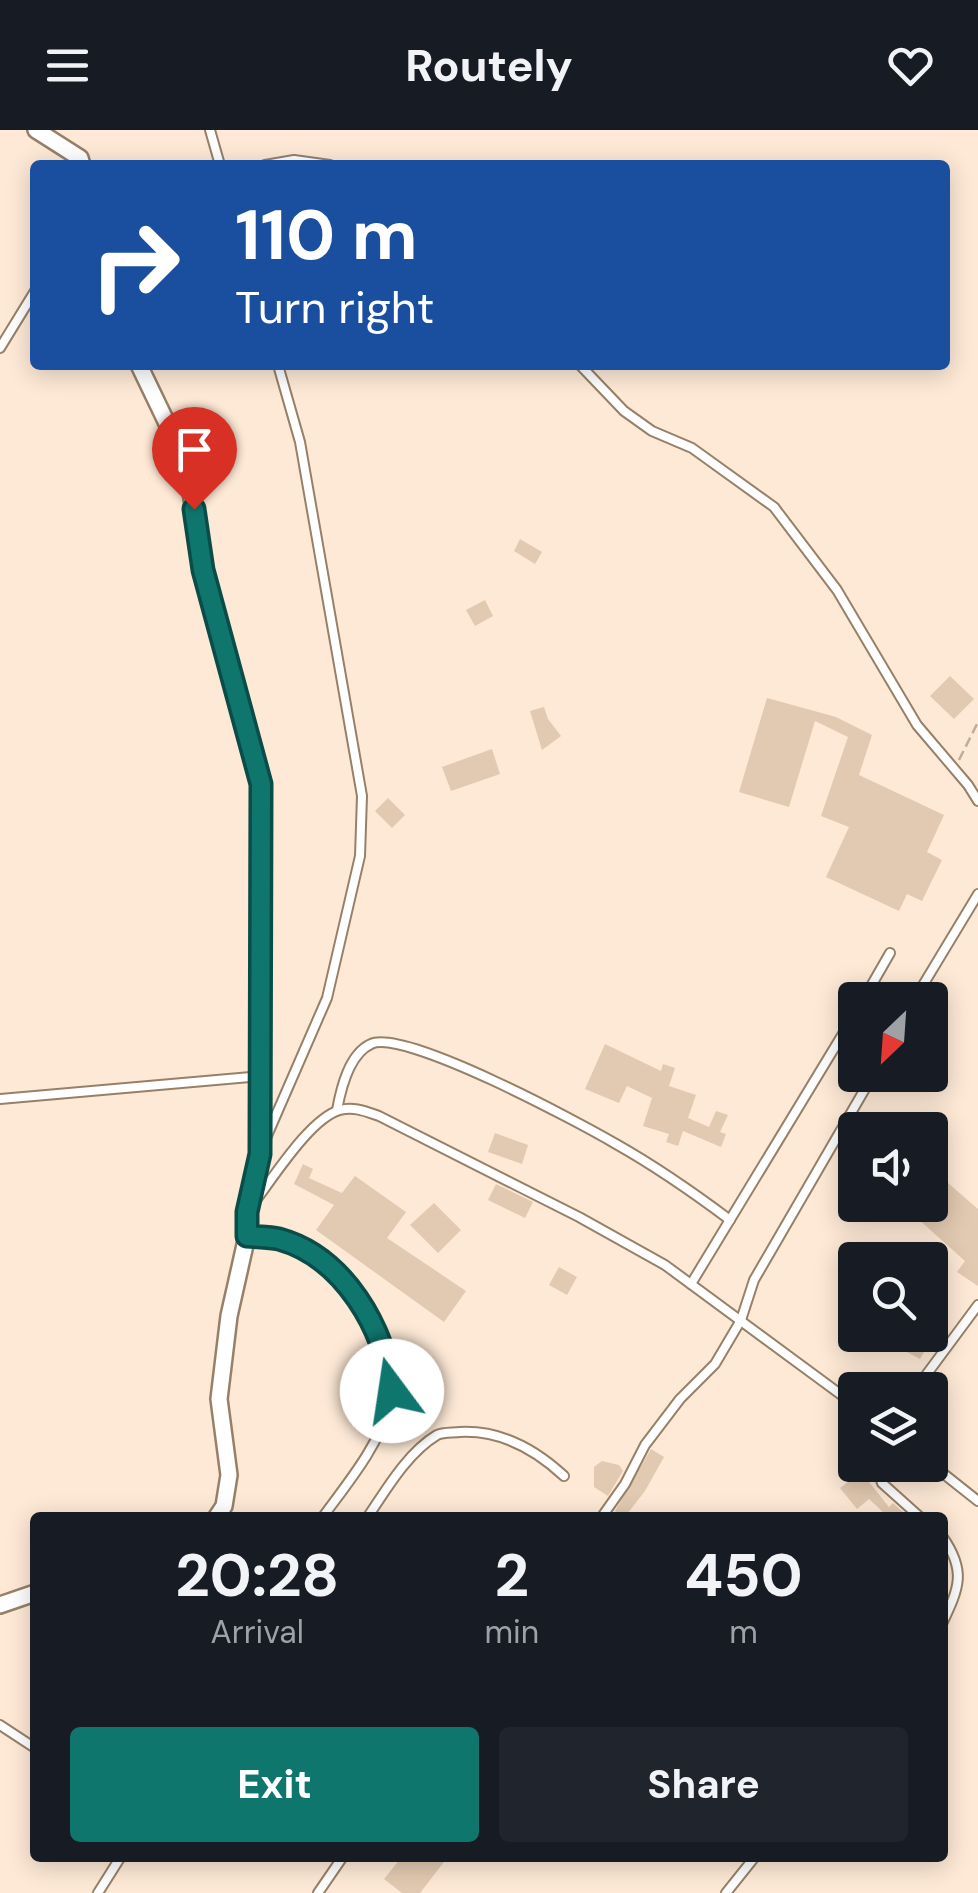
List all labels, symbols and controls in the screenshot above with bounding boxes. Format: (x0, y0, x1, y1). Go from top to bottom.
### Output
text: Routely (405, 36, 573, 95)
icon: menu (40, 38, 95, 93)
icon: heart (883, 38, 938, 93)
text: 110 m (235, 190, 418, 281)
icon: right (70, 200, 200, 330)
text: Turn right (235, 278, 434, 337)
pin (152, 407, 237, 510)
icon: arrive (167, 422, 222, 477)
north arrow (838, 982, 948, 1092)
map controls (838, 982, 948, 1482)
button: sound (838, 1112, 948, 1222)
button: search (838, 1242, 948, 1352)
position arrow (340, 1339, 444, 1443)
button: layers (838, 1372, 948, 1482)
text: 20:28 (175, 1536, 339, 1615)
text: 2 (494, 1536, 529, 1615)
text: 450 (684, 1536, 803, 1615)
text: Arrival (211, 1611, 304, 1653)
text: min (484, 1611, 539, 1653)
text: m (729, 1611, 758, 1653)
button: Exit (70, 1727, 479, 1842)
button: Share (499, 1727, 908, 1842)

